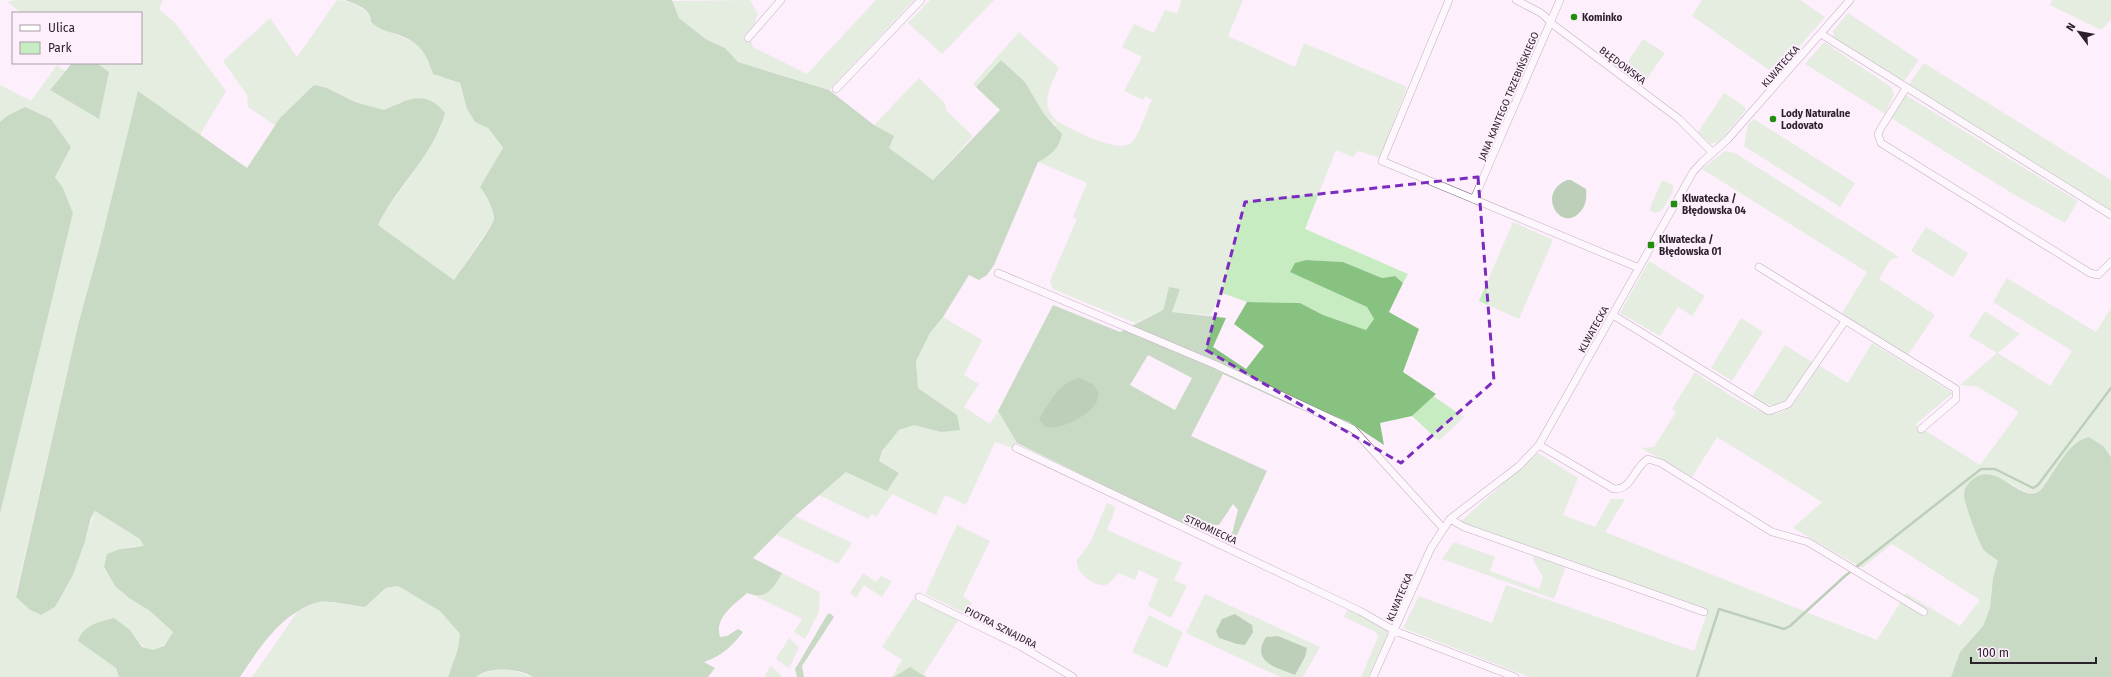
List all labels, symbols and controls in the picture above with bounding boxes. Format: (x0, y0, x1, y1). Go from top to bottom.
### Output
legend (12, 12, 142, 64)
marker: Kominko (1569, 12, 1579, 22)
place label: Kominko (1582, 12, 1622, 24)
north arrow (2059, 12, 2099, 52)
text: N (2063, 20, 2078, 34)
text: Ulica (48, 21, 75, 35)
street label: JANA KANTEGO TRZEBIŃSKIEGO (1474, 29, 1542, 163)
text: Park (48, 41, 72, 55)
street label: KLWATECKA (1759, 43, 1802, 90)
street label: BŁĘDOWSKA (1597, 44, 1648, 87)
place label: Lody Naturalne Lodovato (1781, 108, 1851, 132)
marker: Lody Naturalne Lodovato (1768, 114, 1778, 124)
place label: Klwatecka / Błędowska 04 (1682, 193, 1746, 217)
marker: Klwatecka / Błędowska 04 (1669, 199, 1679, 209)
place label: Klwatecka / Błędowska 01 (1659, 234, 1722, 258)
marker: Klwatecka / Błędowska 01 (1646, 240, 1656, 250)
street label: KLWATECKA (1576, 304, 1612, 355)
street label: STROMIECKA (1182, 513, 1239, 547)
street label: KLWATECKA (1384, 571, 1416, 623)
street label: PIOTRA SZNAJDRA (963, 605, 1039, 651)
scale bar (1971, 639, 2096, 665)
text: 100 m (1977, 646, 2009, 660)

